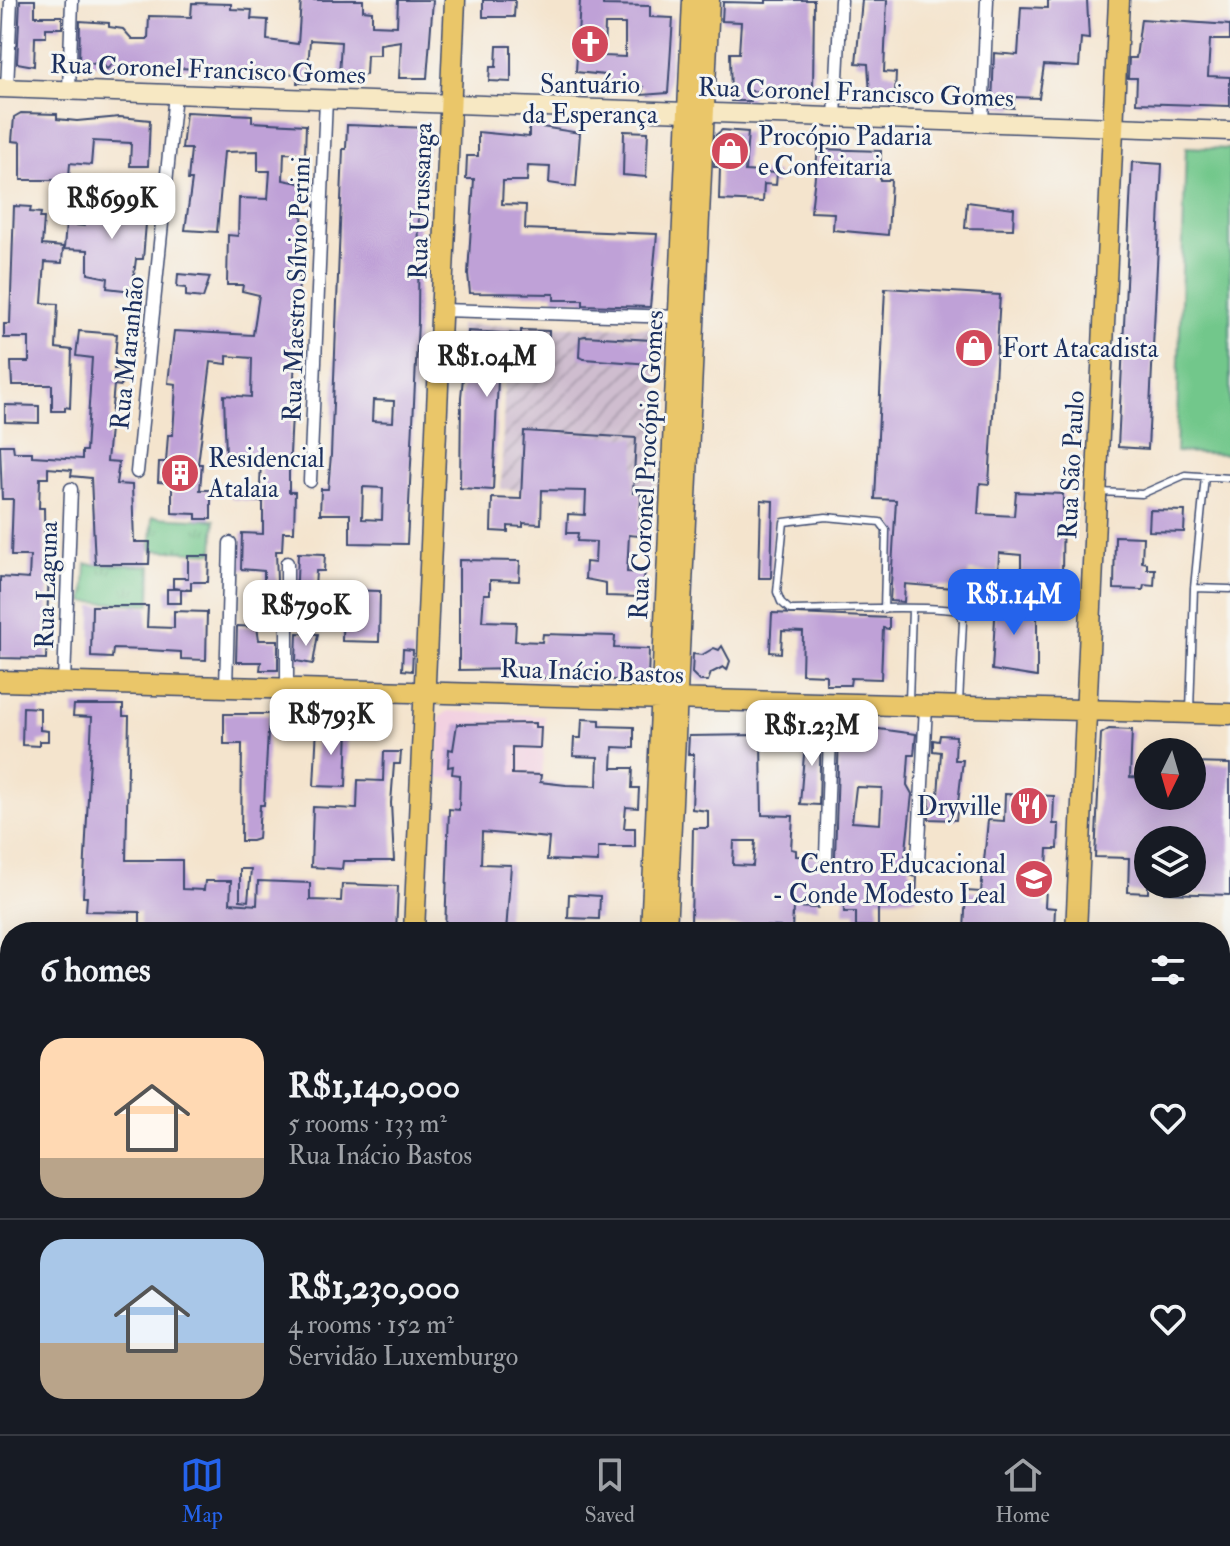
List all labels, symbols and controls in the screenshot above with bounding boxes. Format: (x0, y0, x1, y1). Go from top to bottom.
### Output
church icon: Santuário da Esperança (569, 23, 611, 65)
street label: Rua Coronel Francisco Gomes (49, 48, 367, 92)
place label: Santuário da Esperança (522, 69, 658, 132)
street label: Rua Coronel Francisco Gomes (697, 71, 1015, 115)
street label: Rua Urussanga (402, 121, 440, 280)
place label: Procópio Padaria e Confeitaria (758, 121, 932, 183)
shop icon: Procópio Padaria e Confeitaria (709, 130, 751, 172)
street label: Rua Maestro Sílvio Perini (276, 156, 318, 422)
pin: R$699K (47, 173, 177, 241)
text: R$699K (66, 183, 158, 215)
street label: Rua Maranhão (104, 275, 152, 431)
street label: Rua Coronel Procópio Gomes (623, 309, 672, 621)
shop icon: Fort Atacadista (953, 327, 995, 369)
pin: R$1.04M (413, 331, 561, 399)
place label: Fort Atacadista (1002, 333, 1159, 365)
text: R$1.04M (437, 341, 537, 373)
street label: Rua São Paulo (1052, 390, 1092, 540)
place label: Residencial Atalaia (207, 443, 325, 505)
building icon: Residencial Atalaia (159, 452, 201, 494)
street label: Rua Laguna (29, 520, 65, 650)
pin: R$1.14M (940, 569, 1088, 637)
text: R$1.14M (966, 579, 1062, 611)
pin: R$790K (241, 580, 371, 648)
text: R$790K (261, 590, 351, 622)
street label: Rua Inácio Bastos (499, 653, 685, 691)
pin: R$793K (266, 689, 396, 757)
text: R$793K (288, 699, 374, 731)
pin: R$1.23M (738, 700, 886, 768)
text: R$1.23M (764, 710, 860, 742)
north arrow (1134, 738, 1206, 810)
map controls (1134, 738, 1206, 898)
restaurant icon: Dryville (1008, 785, 1050, 827)
place label: Dryville (916, 791, 1001, 823)
button: layers (1134, 826, 1206, 898)
place label: Centro Educacional - Conde Modesto Leal (772, 849, 1006, 911)
school or university icon: Centro Educacional - Conde Modesto Leal (1013, 858, 1055, 900)
icon: filters (1146, 948, 1190, 992)
text: 6 homes (40, 949, 151, 992)
text: R$1,140,000 (288, 1065, 460, 1108)
icon: home (104, 1070, 200, 1166)
icon: heart (1146, 1096, 1190, 1140)
text: 5 rooms · 133 m² (288, 1108, 447, 1140)
text: Rua Inácio Bastos (288, 1140, 472, 1172)
text: R$1,230,000 (288, 1266, 460, 1309)
icon: home (104, 1271, 200, 1367)
icon: heart (1146, 1297, 1190, 1341)
text: 4 rooms · 152 m² (288, 1309, 454, 1341)
text: Servidão Luxemburgo (288, 1341, 518, 1373)
tab: Map (180, 1453, 224, 1529)
tab: Saved (585, 1453, 635, 1529)
tab: Home (995, 1453, 1050, 1529)

